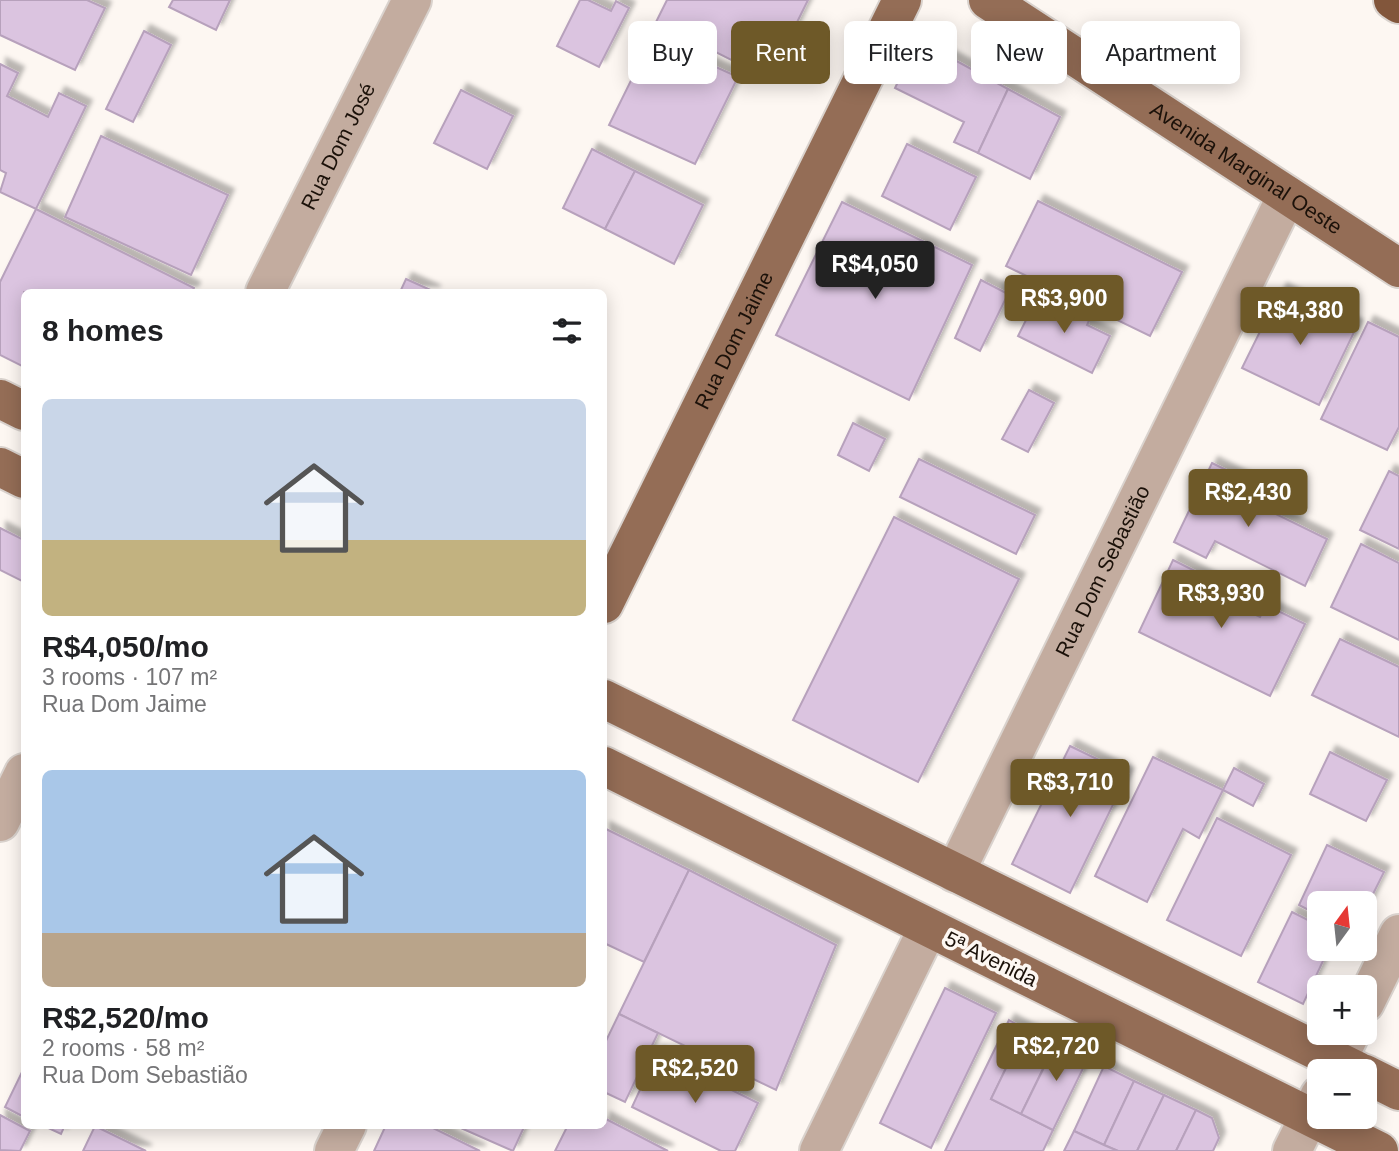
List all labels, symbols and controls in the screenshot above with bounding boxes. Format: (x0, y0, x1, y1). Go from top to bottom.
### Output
chip: Buy (628, 21, 717, 84)
chip: Rent (731, 21, 830, 84)
chip: Filters (844, 21, 957, 84)
chip: New (971, 21, 1067, 84)
chip: Apartment (1081, 21, 1240, 84)
street label: Rua Dom José (296, 79, 379, 213)
street label: Avenida Marginal Oeste (1146, 97, 1346, 239)
pin: R$4,050 (810, 242, 940, 301)
text: R$4,050 (832, 251, 918, 277)
street label: Rua Dom Jaime (690, 267, 777, 413)
pin: R$3,900 (999, 276, 1129, 335)
text: R$3,900 (1021, 285, 1107, 311)
pin: R$4,380 (1235, 288, 1365, 347)
text: R$4,380 (1257, 297, 1343, 323)
icon: filters (548, 312, 586, 350)
text: 8 homes (42, 314, 164, 347)
icon: home (251, 445, 377, 571)
pin: R$2,430 (1183, 470, 1313, 529)
text: R$2,430 (1205, 479, 1291, 505)
street label: Rua Dom Sebastião (1051, 482, 1154, 661)
pin: R$3,930 (1156, 570, 1286, 630)
text: R$3,930 (1178, 580, 1264, 606)
text: R$4,050/mo (42, 630, 209, 663)
text: 3 rooms · 107 m² (42, 664, 217, 690)
text: Rua Dom Jaime (42, 691, 207, 717)
pin: R$3,710 (1005, 760, 1135, 819)
text: R$3,710 (1027, 769, 1113, 795)
icon: home (251, 816, 377, 942)
north arrow (1307, 891, 1377, 961)
map controls (1307, 891, 1377, 1129)
street label: 5ª Avenida (941, 926, 1041, 991)
button: + (1307, 975, 1377, 1045)
text: R$2,520/mo (42, 1001, 209, 1034)
pin: R$2,720 (991, 1024, 1121, 1083)
text: R$2,720 (1013, 1033, 1099, 1059)
text: 2 rooms · 58 m² (42, 1035, 204, 1061)
pin: R$2,520 (630, 1046, 760, 1105)
text: R$2,520 (652, 1055, 738, 1081)
button: − (1307, 1059, 1377, 1129)
text: Rua Dom Sebastião (42, 1062, 248, 1088)

